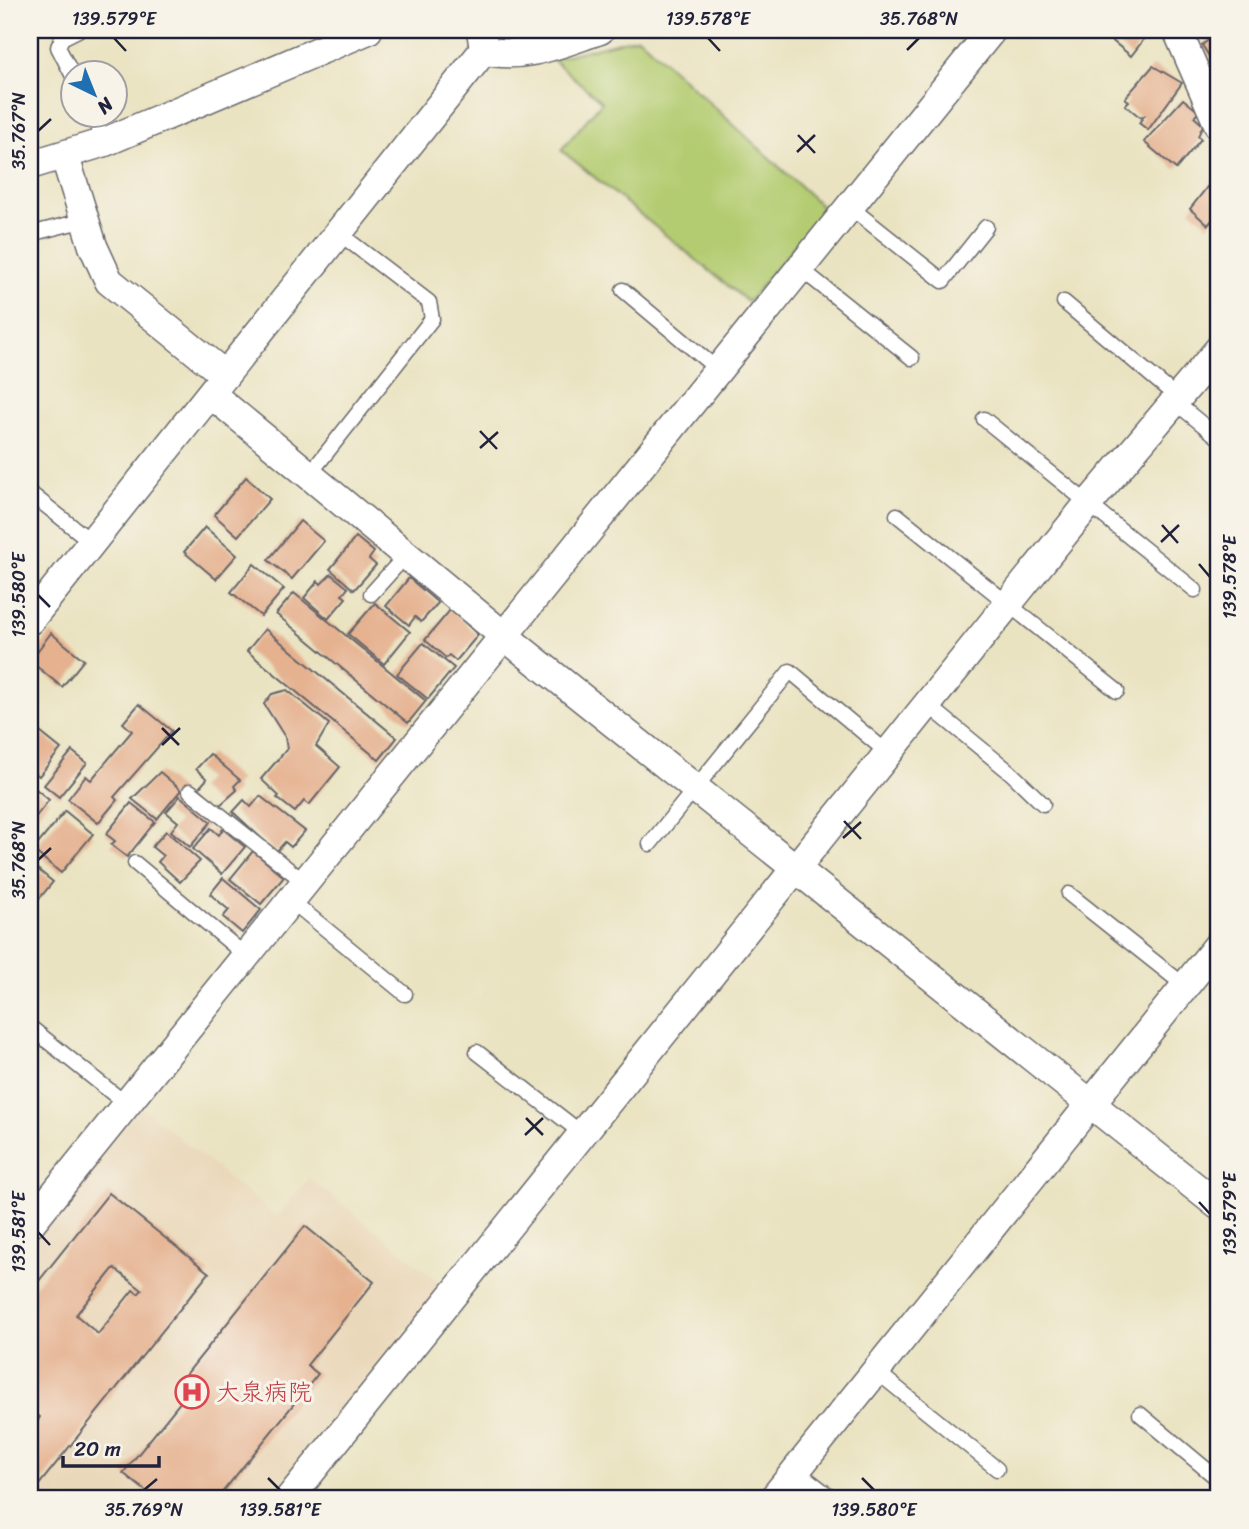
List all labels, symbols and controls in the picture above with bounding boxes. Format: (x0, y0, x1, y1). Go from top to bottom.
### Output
text: 139.579°E (72, 3, 157, 35)
text: 139.578°E (666, 3, 751, 35)
text: 35.768°N (880, 3, 958, 35)
north arrow (60, 60, 130, 130)
text: N (89, 89, 122, 123)
text: 35.767°N (3, 92, 35, 170)
text: 139.578°E (1214, 534, 1246, 619)
text: 139.580°E (3, 551, 35, 638)
text: 35.768°N (3, 821, 35, 899)
text: 139.579°E (1214, 1171, 1246, 1256)
text: 139.581°E (3, 1190, 35, 1273)
place label: 大泉病院 (216, 1371, 312, 1413)
hospital icon: 大泉病院 (173, 1373, 211, 1411)
scale bar (63, 1424, 159, 1468)
text: 20 m (74, 1430, 121, 1468)
text: 35.769°N (105, 1494, 184, 1526)
text: 139.581°E (239, 1494, 322, 1526)
text: 139.580°E (831, 1494, 918, 1526)

